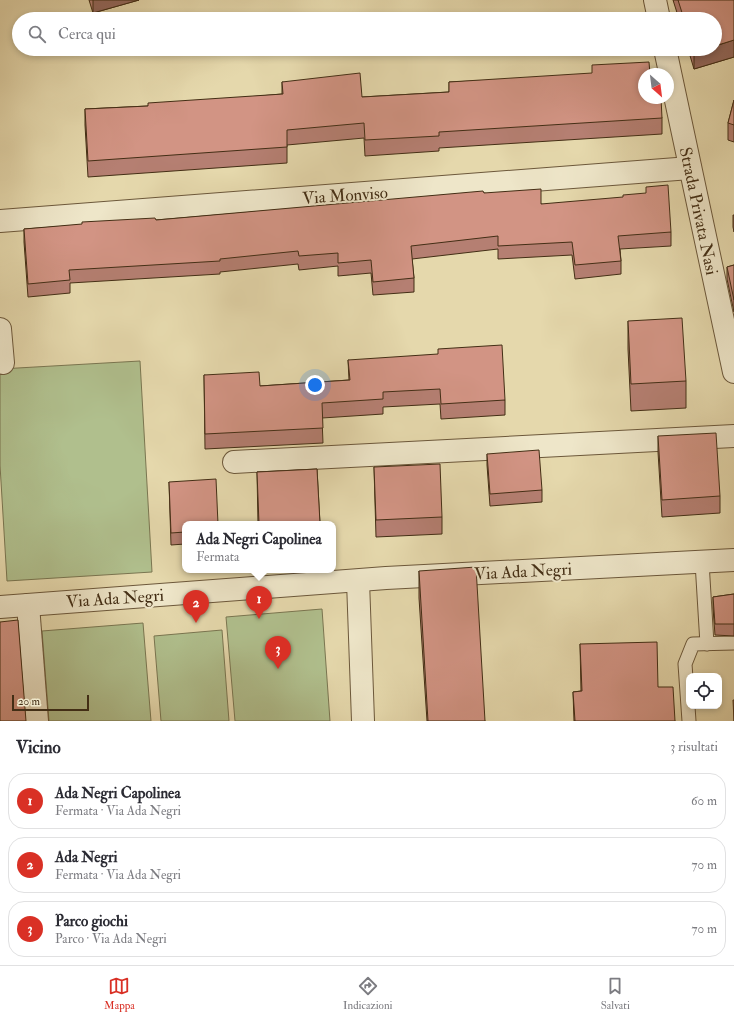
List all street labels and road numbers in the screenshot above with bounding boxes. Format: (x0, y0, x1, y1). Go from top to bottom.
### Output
street label: Strada Privata Nasi (675, 145, 722, 277)
street label: Via Monviso (302, 182, 389, 209)
street label: Via Ada Negri (474, 558, 573, 585)
street label: Via Ada Negri (65, 585, 165, 612)

